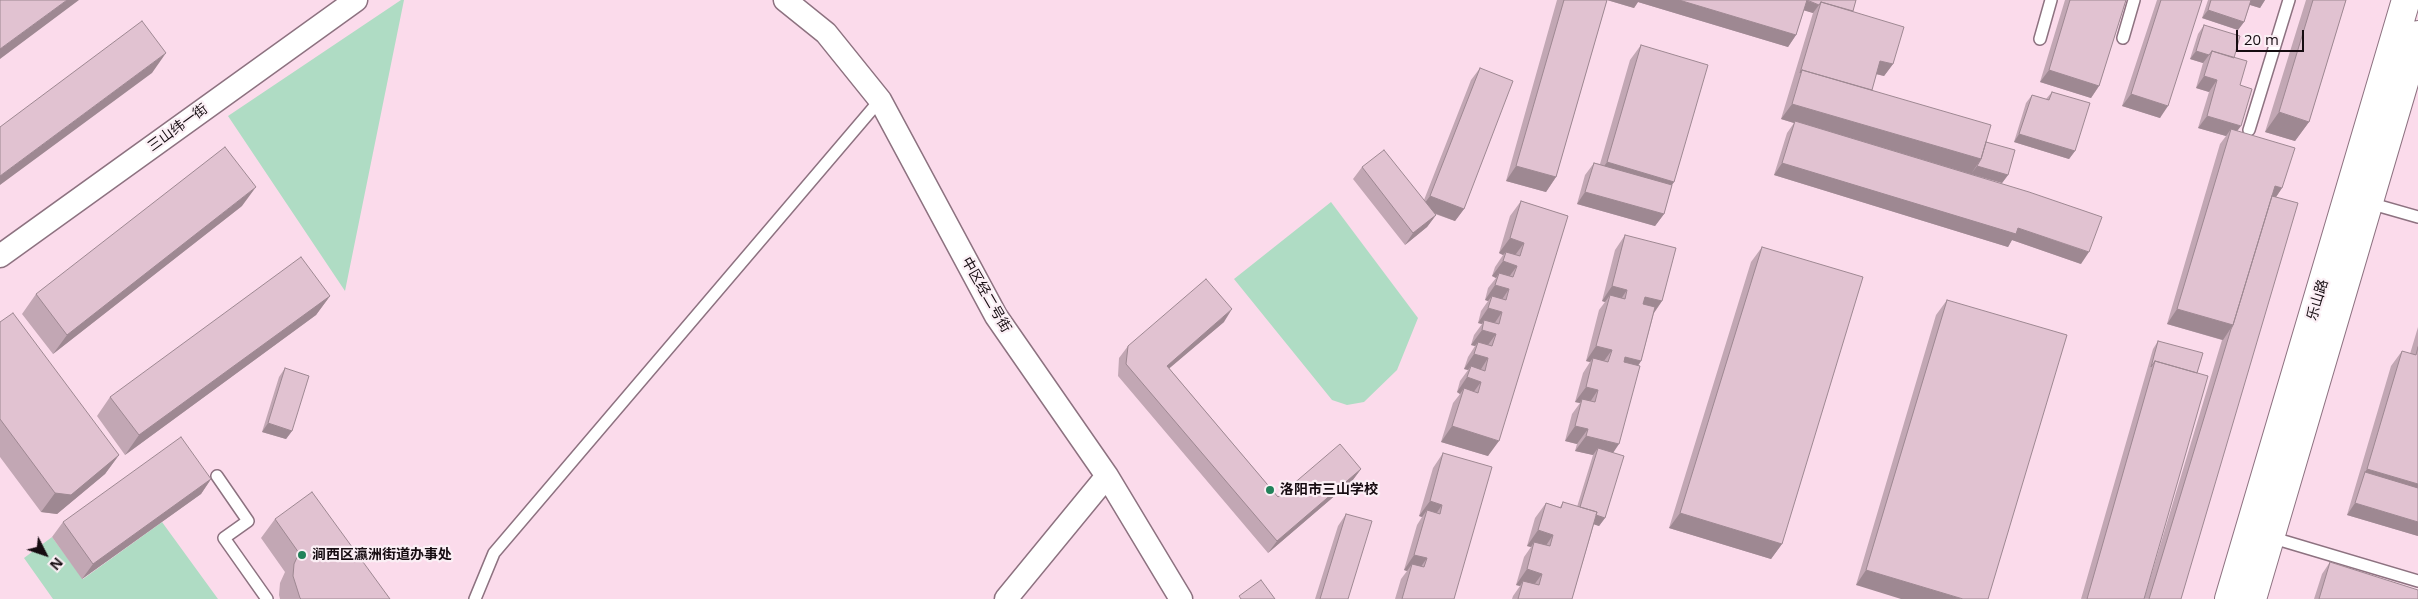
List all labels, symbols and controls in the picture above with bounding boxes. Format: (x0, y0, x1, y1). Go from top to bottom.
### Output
scale bar (2238, 20, 2306, 52)
text: 20 m (2244, 29, 2279, 49)
street label: 三山纬一街 (145, 101, 211, 155)
street label: 中区经二号街 (958, 254, 1014, 336)
street label: 乐山路 (2304, 277, 2332, 323)
place label: 洛阳市三山学校 (1280, 482, 1378, 498)
marker: 洛阳市三山学校 (1264, 484, 1276, 496)
north arrow (20, 529, 70, 579)
place label: 涧西区瀛洲街道办事处 (312, 547, 452, 563)
marker: 涧西区瀛洲街道办事处 (296, 549, 308, 561)
text: N (46, 554, 68, 575)

